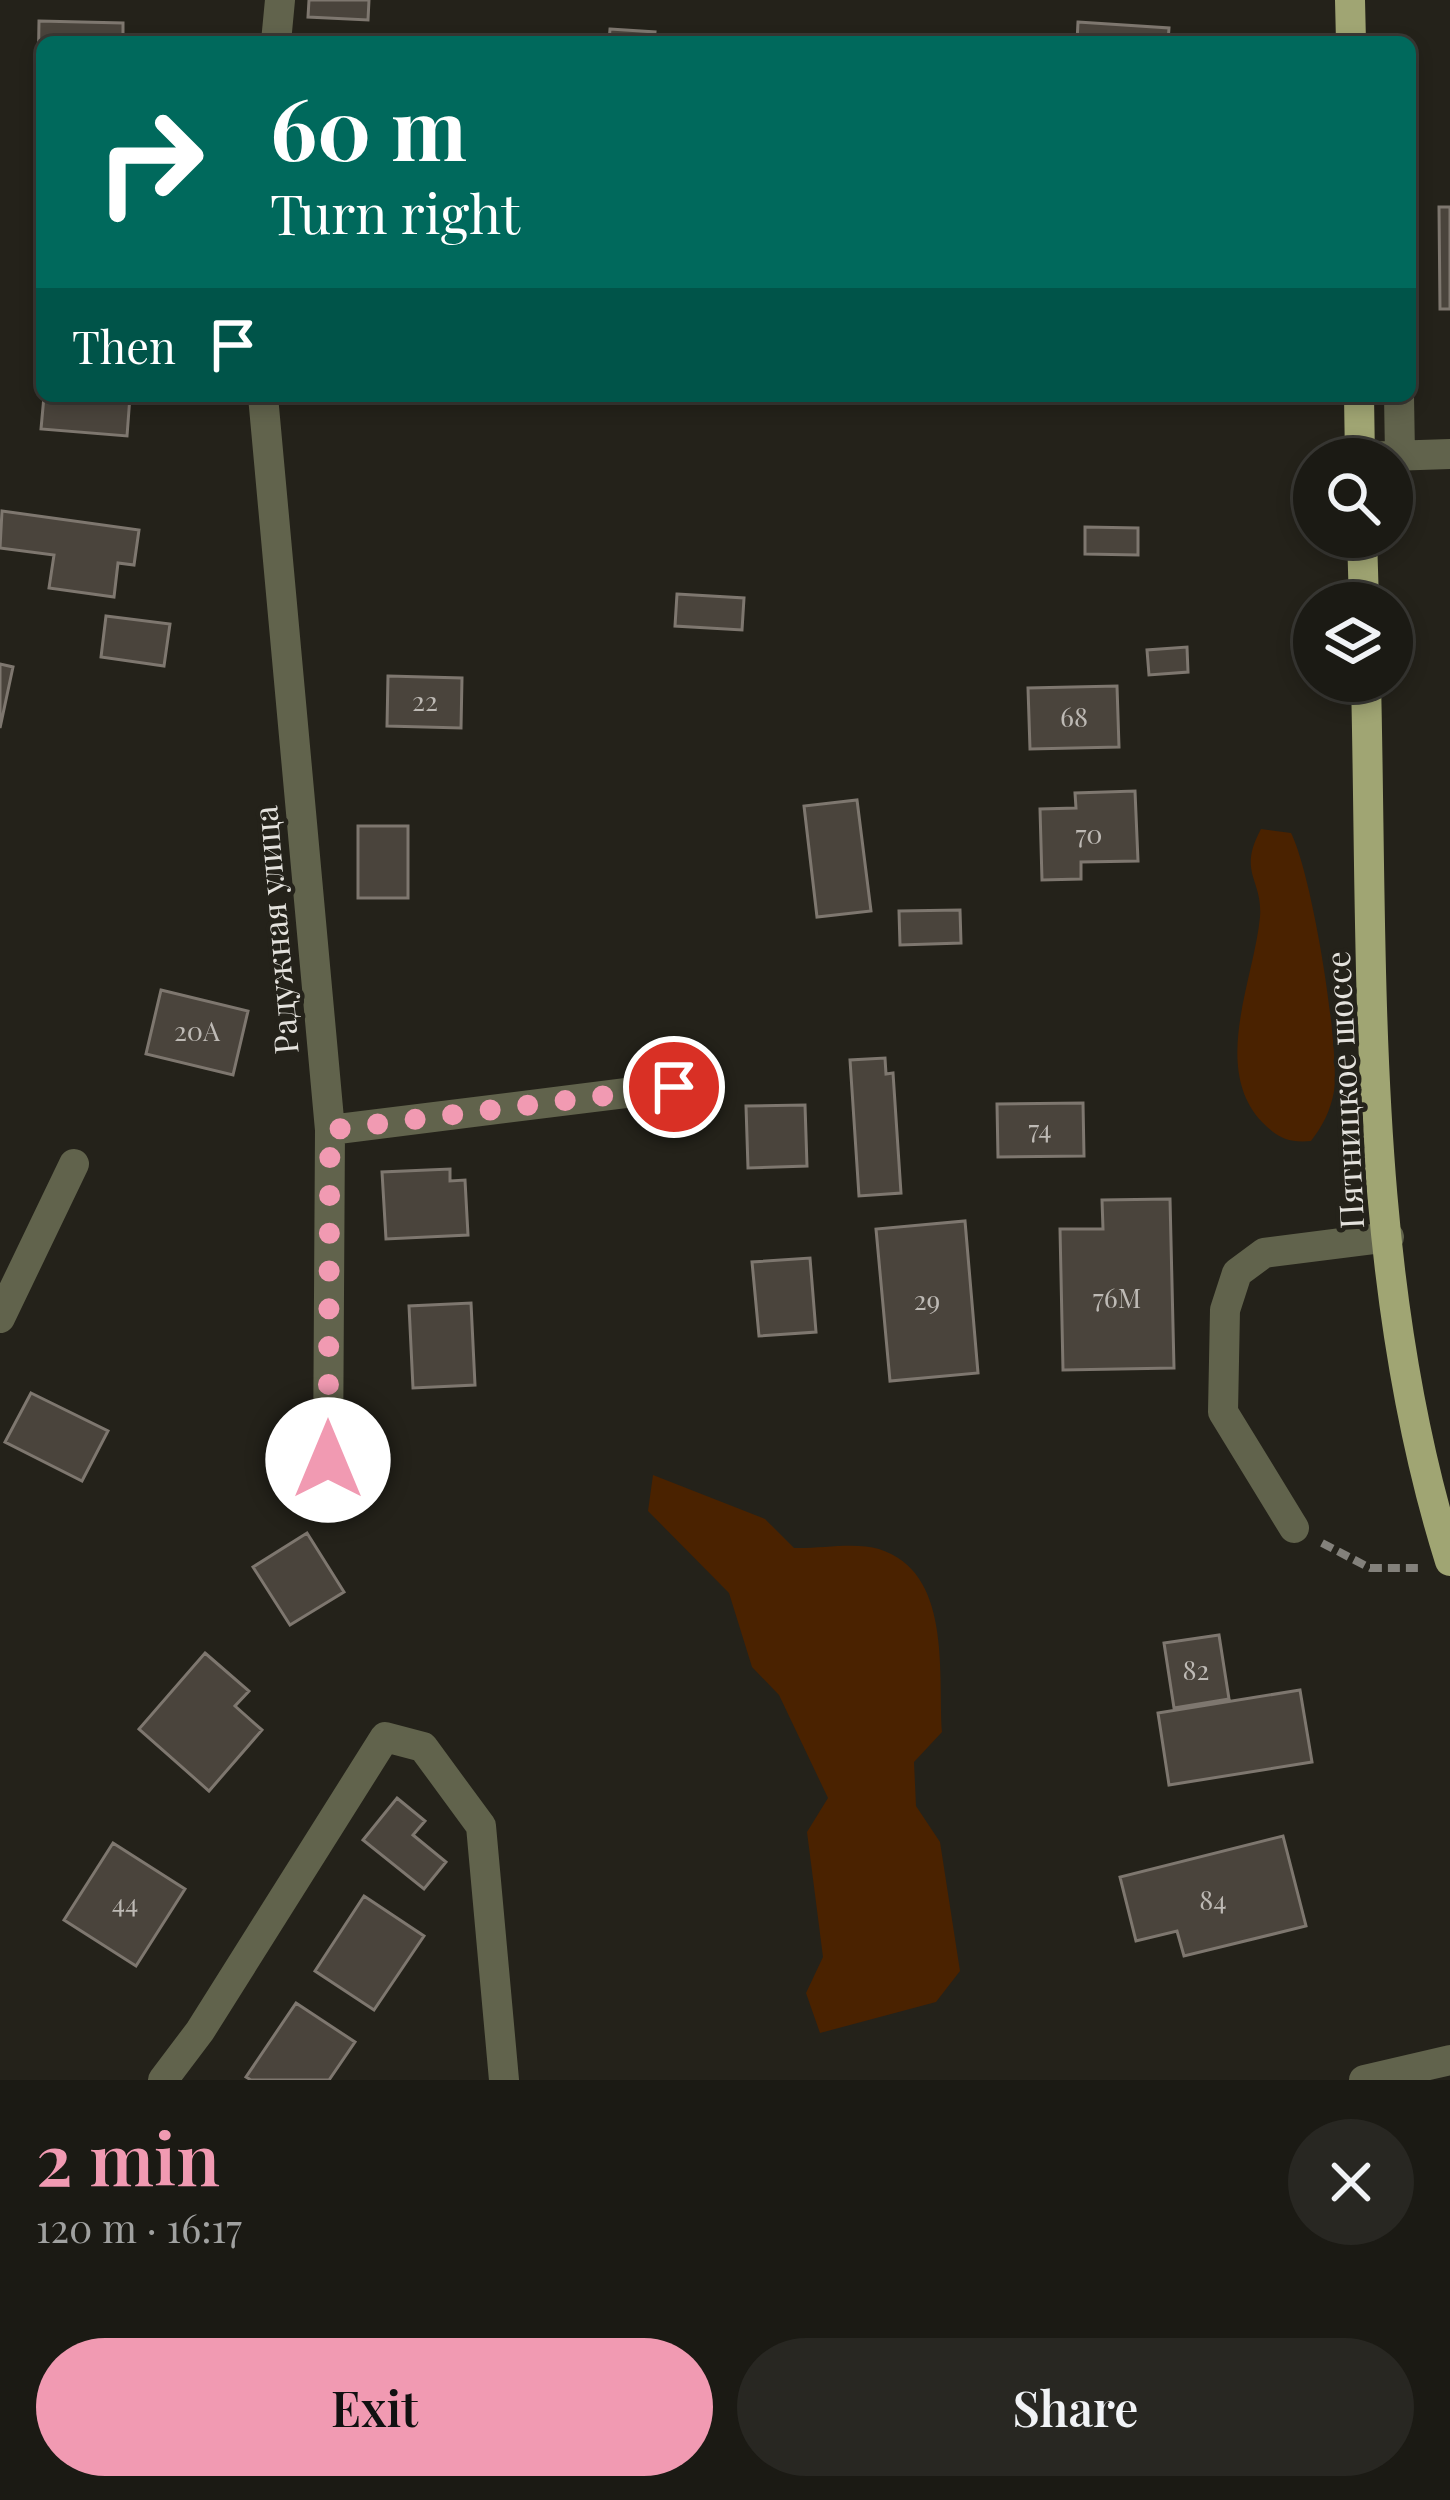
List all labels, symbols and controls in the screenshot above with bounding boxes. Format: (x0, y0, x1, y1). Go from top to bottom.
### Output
text: 60 m (270, 70, 467, 182)
icon: right (72, 84, 228, 240)
text: Turn right (270, 177, 520, 249)
icon: arrive (200, 312, 266, 378)
text: Then (72, 315, 176, 375)
map controls (1293, 438, 1413, 702)
button: search (1293, 438, 1413, 558)
button: layers (1293, 582, 1413, 702)
house number: 22 (412, 682, 438, 718)
house number: 68 (1060, 698, 1088, 734)
street label: Радужная улица (241, 804, 307, 1056)
house number: 70 (1075, 815, 1103, 851)
street label: Пятницкое шоссе (1314, 950, 1372, 1230)
house number: 20А (174, 1012, 221, 1048)
pin (623, 1036, 725, 1138)
icon: arrive (641, 1054, 707, 1120)
house number: 74 (1028, 1110, 1052, 1146)
house number: 76М (1093, 1279, 1141, 1315)
house number: 29 (914, 1281, 940, 1317)
position arrow (265, 1397, 391, 1523)
house number: 82 (1183, 1651, 1209, 1687)
house number: 84 (1199, 1881, 1227, 1917)
house number: 44 (112, 1884, 138, 1920)
text: 2 min (36, 2108, 220, 2204)
button: close (1288, 2119, 1414, 2245)
text: 120 m · 16:17 (36, 2201, 242, 2253)
button: Exit (36, 2338, 713, 2476)
button: Share (737, 2338, 1414, 2476)

